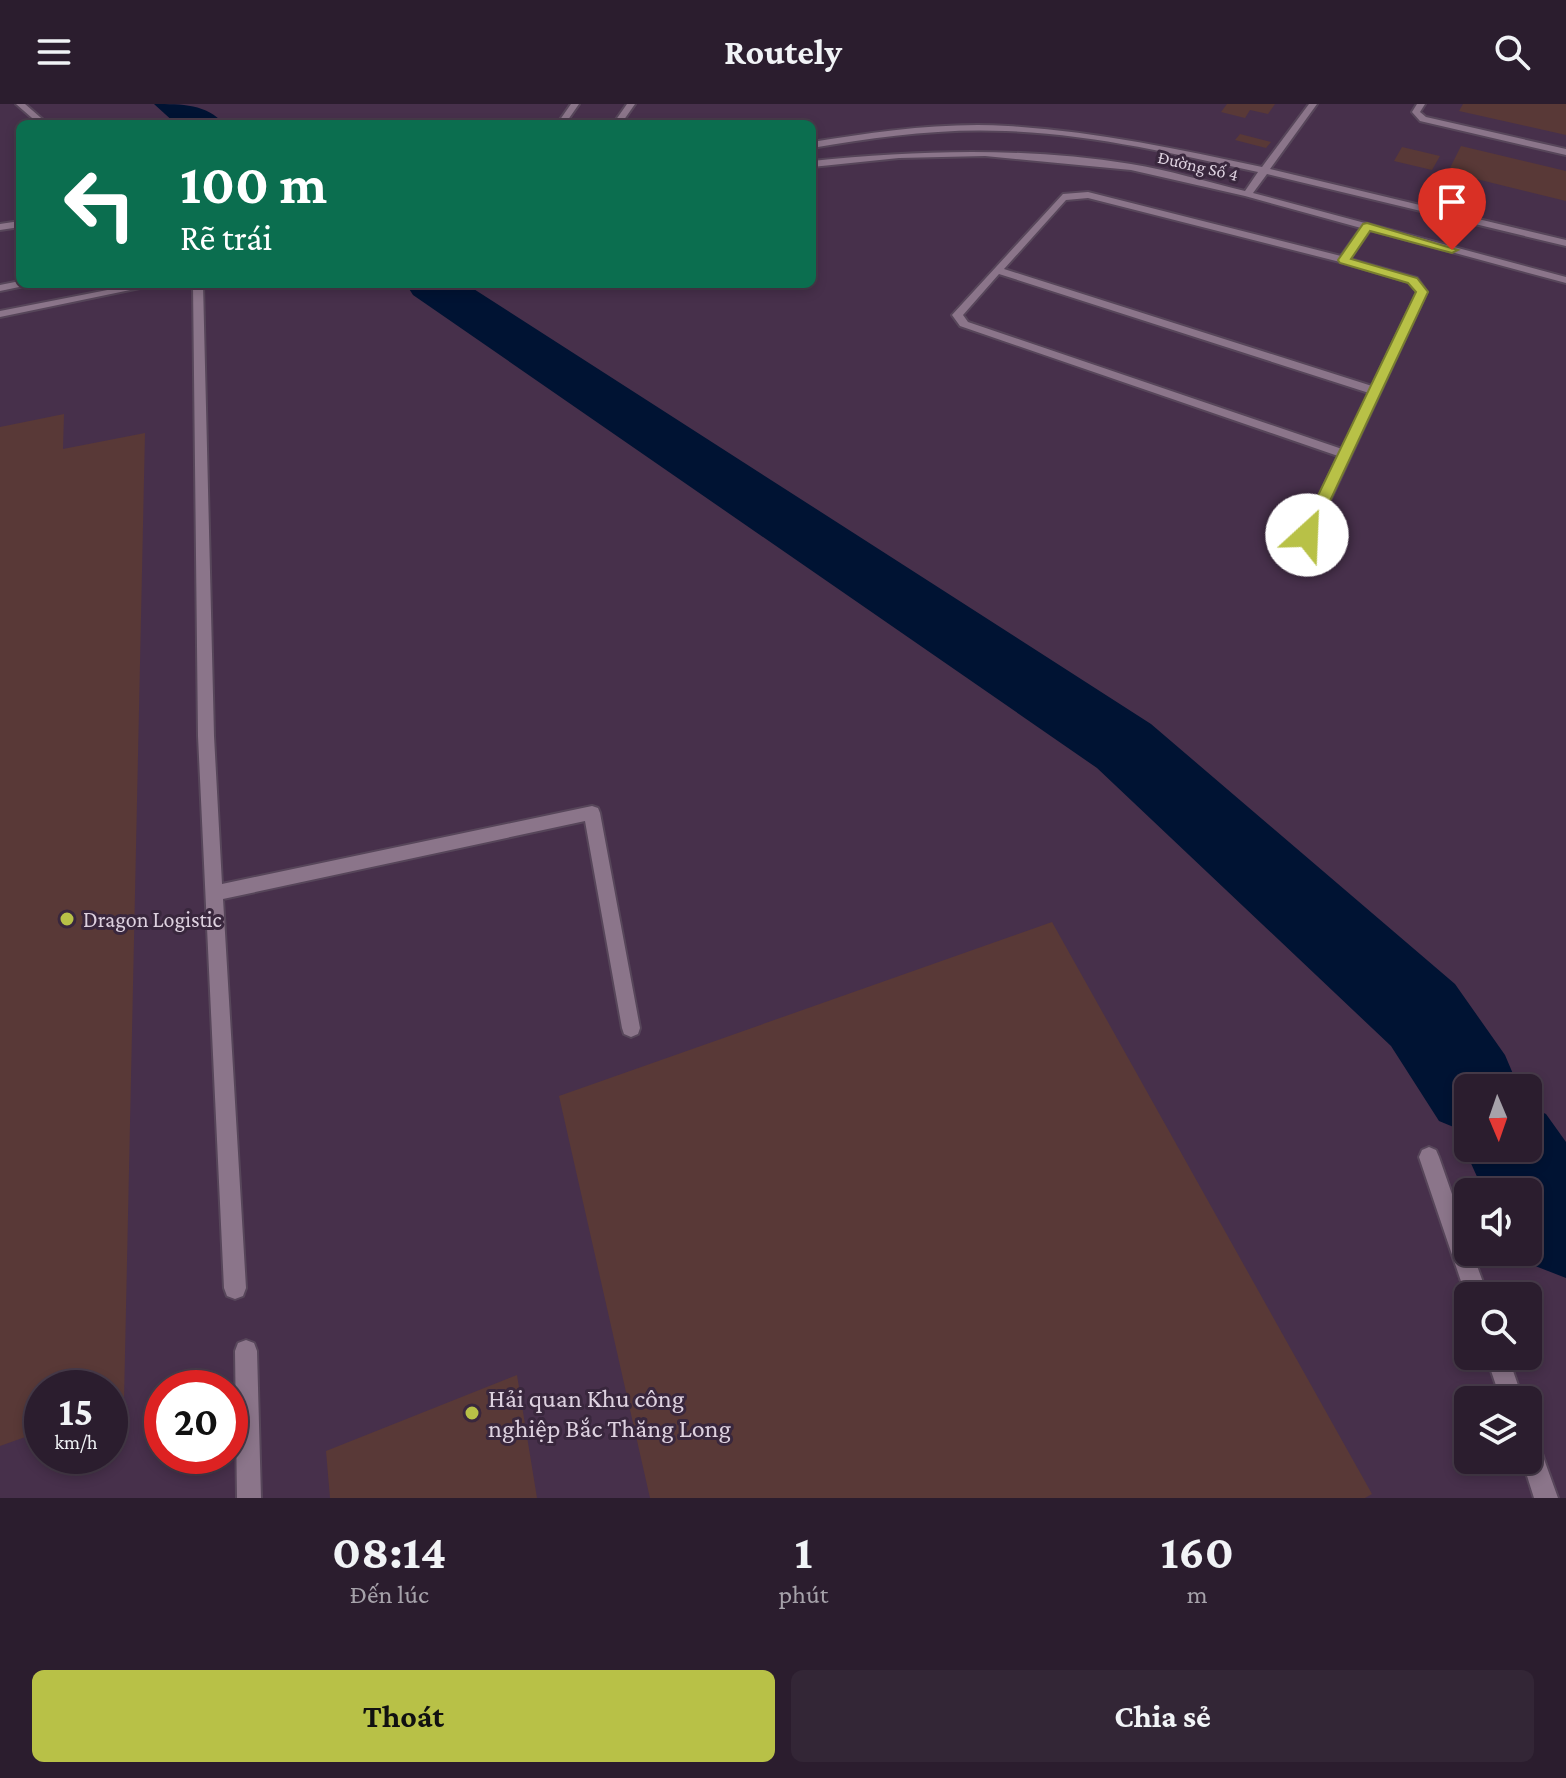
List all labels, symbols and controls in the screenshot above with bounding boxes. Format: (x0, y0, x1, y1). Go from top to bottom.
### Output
icon: menu (32, 30, 76, 74)
icon: search (1490, 30, 1534, 74)
text: Routely (724, 32, 842, 72)
street label: Đường Số 4 (1156, 147, 1240, 185)
icon: left (48, 152, 152, 256)
text: 100 m (180, 153, 327, 215)
pin (1418, 168, 1486, 250)
icon: arrive (1430, 180, 1474, 224)
text: Rẽ trái (180, 218, 272, 258)
position arrow (1265, 493, 1349, 577)
place label: Dragon Logistic (83, 907, 222, 932)
marker: Dragon Logistic (58, 910, 76, 928)
north arrow (1454, 1074, 1542, 1162)
map controls (1454, 1074, 1542, 1474)
button: sound (1454, 1178, 1542, 1266)
button: search (1454, 1282, 1542, 1370)
speed limit sign: 20 (144, 1370, 248, 1474)
place label: Hải quan Khu công nghiệp Bắc Thăng Long (488, 1384, 732, 1443)
button: layers (1454, 1386, 1542, 1474)
text: 15 (59, 1389, 93, 1434)
marker: Hải quan Khu công nghiệp Bắc Thăng Long (463, 1404, 481, 1422)
text: km/h (54, 1431, 98, 1453)
text: 08:14 (332, 1525, 446, 1578)
text: 1 (794, 1525, 812, 1578)
text: 160 (1161, 1525, 1234, 1578)
text: Đến lúc (350, 1580, 429, 1609)
text: phút (778, 1580, 828, 1609)
text: m (1187, 1580, 1208, 1609)
button: Thoát (32, 1670, 775, 1762)
button: Chia sẻ (791, 1670, 1534, 1762)

